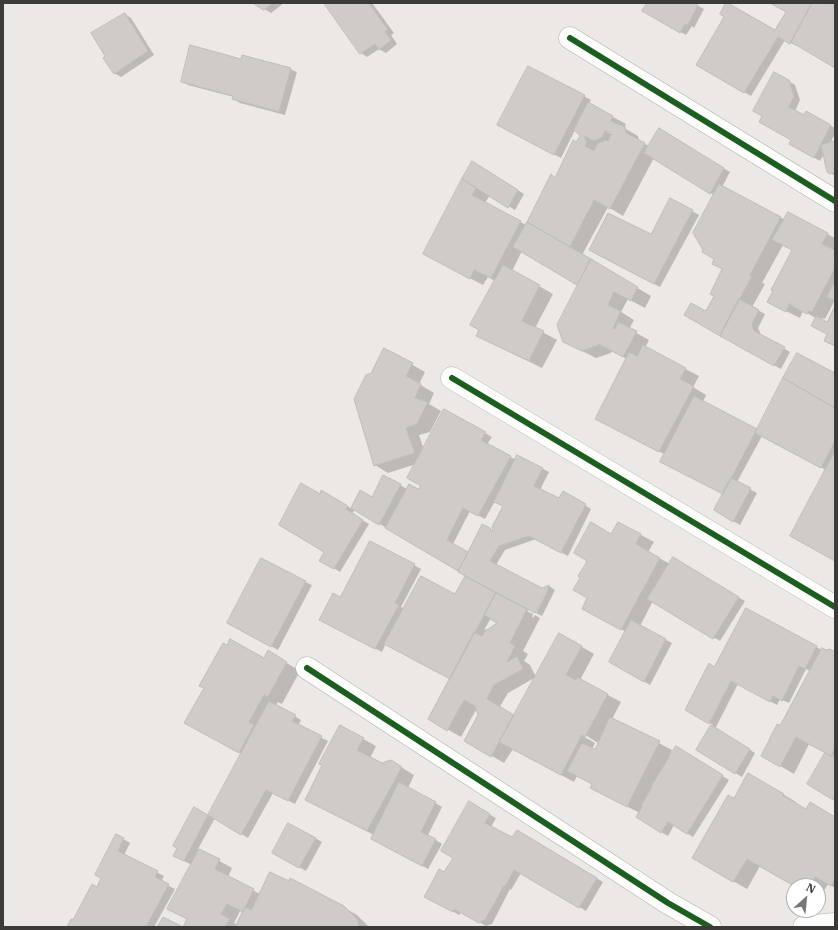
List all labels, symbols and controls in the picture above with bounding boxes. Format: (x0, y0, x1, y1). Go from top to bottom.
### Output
north arrow (786, 878, 826, 918)
text: N (804, 880, 818, 896)

